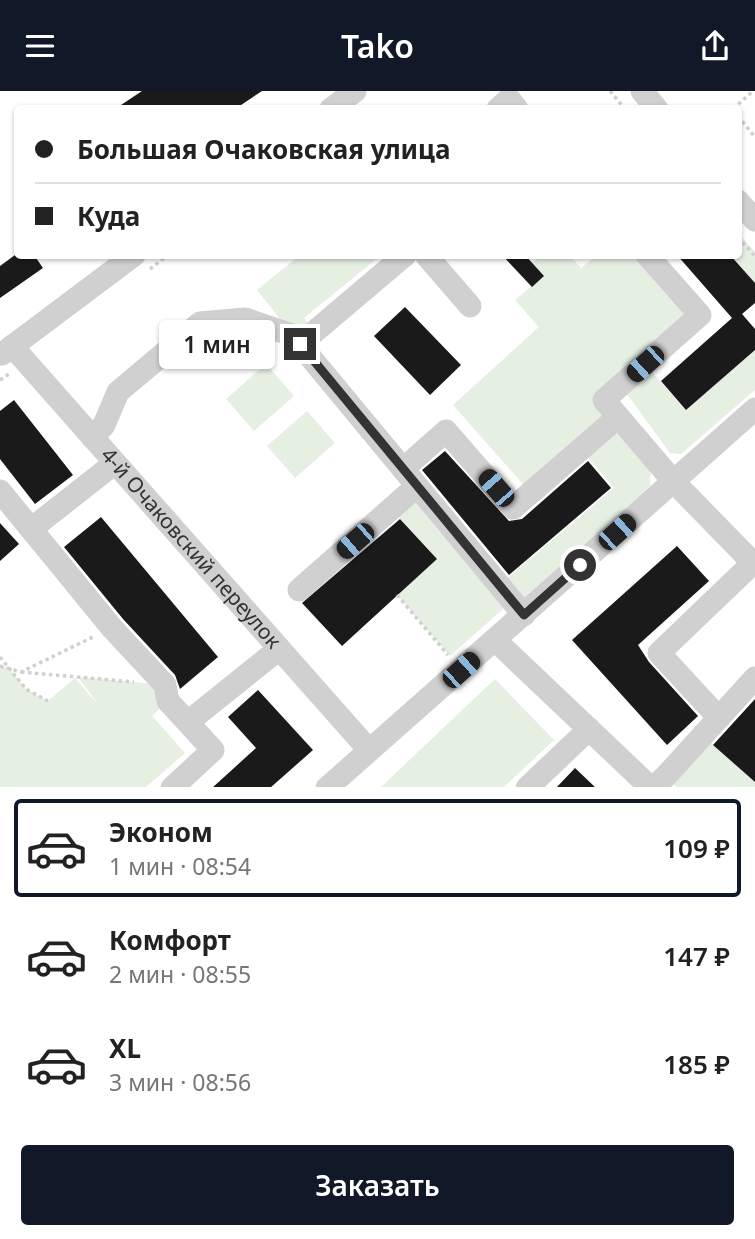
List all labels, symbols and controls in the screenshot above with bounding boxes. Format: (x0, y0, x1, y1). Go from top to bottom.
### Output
text: Tako (341, 24, 414, 67)
icon: menu (21, 27, 59, 65)
icon: share (696, 27, 734, 65)
text: Большая Очаковская улица (77, 131, 451, 167)
text: Куда (77, 198, 140, 234)
callout: 1 мин (160, 320, 276, 369)
text: 1 мин (183, 328, 251, 360)
route end (284, 328, 316, 360)
car (623, 342, 668, 386)
street label: 4-й Очаковский переулок (95, 441, 288, 654)
car (475, 465, 518, 511)
car (595, 510, 640, 554)
car (333, 519, 378, 563)
route start (564, 549, 596, 581)
car (439, 648, 484, 692)
text: Эконом (109, 814, 213, 850)
icon: car (25, 817, 88, 880)
text: 109 ₽ (663, 830, 730, 866)
text: 1 мин · 08:54 (109, 850, 251, 882)
text: Комфорт (109, 922, 231, 958)
icon: car (25, 925, 88, 988)
text: 147 ₽ (663, 938, 730, 974)
text: 2 мин · 08:55 (109, 958, 251, 990)
text: XL (109, 1030, 141, 1066)
icon: car (25, 1033, 88, 1096)
text: 185 ₽ (663, 1046, 730, 1082)
text: 3 мин · 08:56 (109, 1066, 251, 1098)
button: Заказать (21, 1145, 734, 1225)

